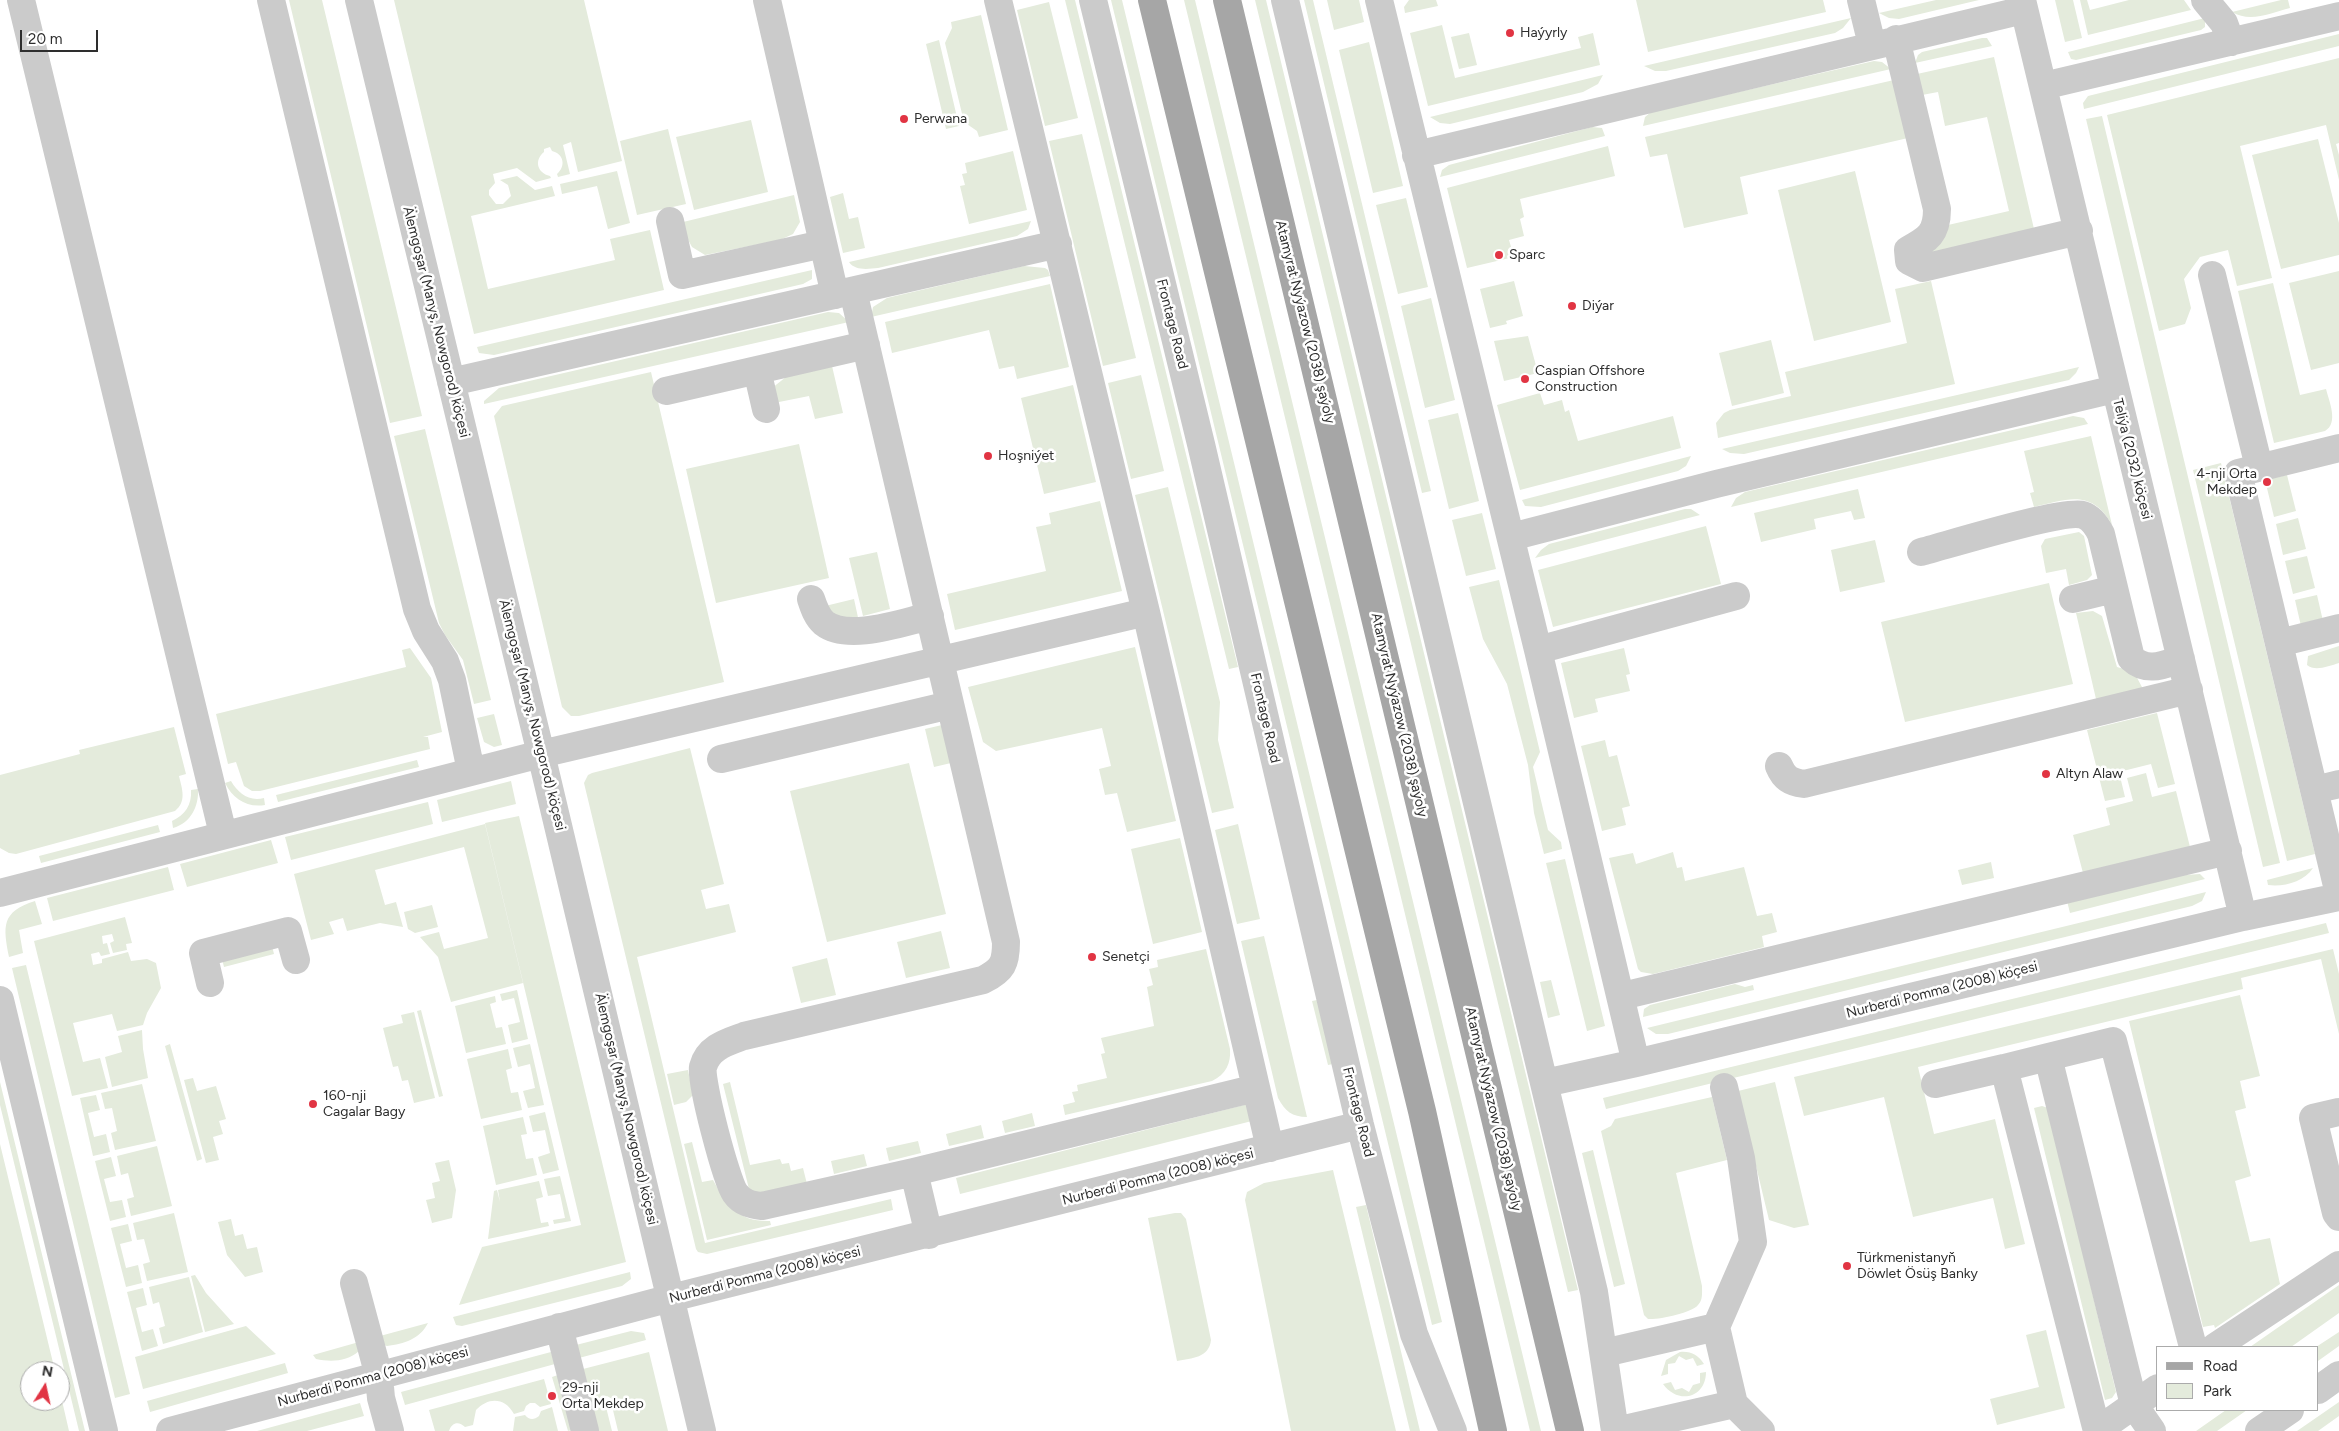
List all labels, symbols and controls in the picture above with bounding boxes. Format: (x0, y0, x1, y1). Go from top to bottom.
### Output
scale bar (22, 20, 100, 52)
place label: Haýyrly (1520, 25, 1567, 41)
marker: Haýyrly (1504, 27, 1516, 39)
text: 20 m (28, 30, 62, 48)
place label: Perwana (914, 111, 967, 127)
marker: Perwana (898, 113, 910, 125)
street label: Älemgoşar (Manyş, Nowgorod) köçesi (399, 205, 473, 439)
street label: Atamyrat Nyýazow (2038) şaýoly (1272, 218, 1338, 426)
place label: Sparc (1509, 247, 1545, 263)
marker: Sparc (1493, 249, 1505, 261)
street label: Frontage Road (1153, 277, 1191, 371)
place label: Diýar (1582, 298, 1614, 314)
marker: Diýar (1566, 300, 1578, 312)
place label: Caspian Offshore Construction (1535, 363, 1645, 396)
marker: Caspian Offshore Construction (1519, 373, 1531, 385)
street label: Teliýa (2032) köçesi (2109, 397, 2155, 521)
place label: Hoşniýet (998, 448, 1054, 464)
marker: Hoşniýet (982, 450, 994, 462)
place label: 4-nji Orta Mekdep (2196, 466, 2257, 498)
marker: 4-nji Orta Mekdep (2261, 476, 2273, 488)
street label: Älemgoşar (Manyş, Nowgorod) köçesi (495, 598, 569, 832)
street label: Atamyrat Nyýazow (2038) şaýoly (1367, 611, 1431, 819)
street label: Frontage Road (1246, 671, 1284, 765)
place label: Altyn Alaw (2056, 766, 2123, 782)
marker: Altyn Alaw (2040, 768, 2052, 780)
place label: Senetçi (1102, 949, 1150, 965)
marker: Senetçi (1086, 951, 1098, 963)
street label: Nurberdi Pomma (2008) köçesi (1844, 958, 2040, 1022)
street label: Älemgoşar (Manyş, Nowgorod) köçesi (591, 991, 661, 1227)
street label: Atamyrat Nyýazow (2038) şaýoly (1461, 1005, 1525, 1213)
street label: Frontage Road (1339, 1065, 1377, 1159)
place label: 160-nji Cagalar Bagy (323, 1088, 405, 1120)
marker: 160-nji Cagalar Bagy (307, 1098, 319, 1110)
street label: Nurberdi Pomma (2008) köçesi (1060, 1145, 1256, 1209)
street label: Nurberdi Pomma (2008) köçesi (667, 1243, 863, 1307)
place label: Türkmenistanyň Döwlet Ösüş Banky (1857, 1250, 1978, 1282)
marker: Türkmenistanyň Döwlet Ösüş Banky (1841, 1260, 1853, 1272)
street label: Nurberdi Pomma (2008) köçesi (276, 1343, 470, 1411)
legend (2156, 1346, 2319, 1411)
text: Road (2203, 1357, 2238, 1375)
north arrow (20, 1361, 70, 1411)
text: N (41, 1362, 54, 1381)
place label: 29-nji Orta Mekdep (562, 1380, 644, 1412)
text: Park (2203, 1382, 2232, 1400)
marker: 29-nji Orta Mekdep (546, 1390, 558, 1402)

